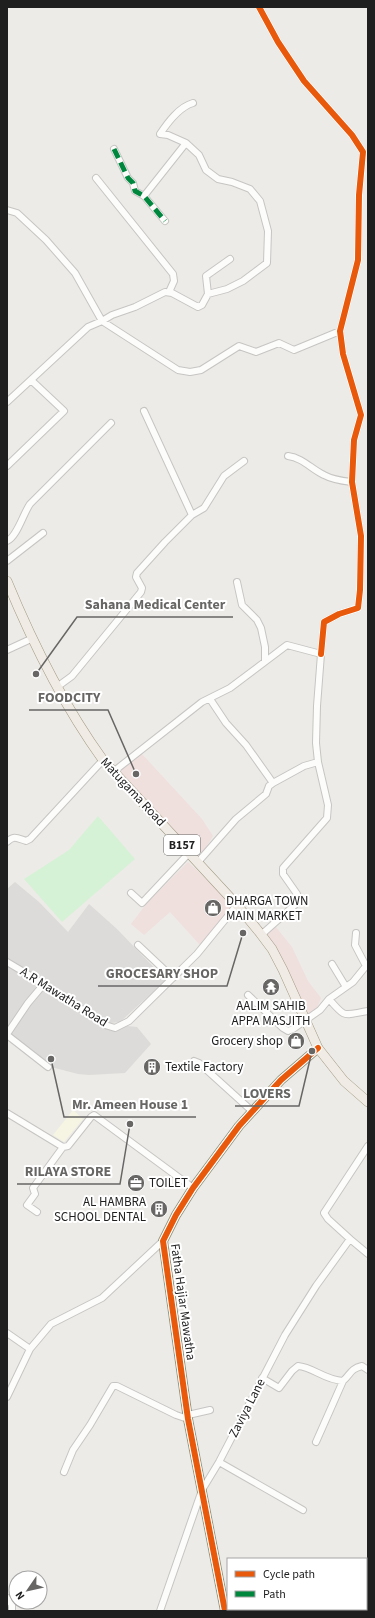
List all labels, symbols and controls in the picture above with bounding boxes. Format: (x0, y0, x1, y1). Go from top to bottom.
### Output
callout: Sahana Medical Center (77, 591, 233, 617)
text: Sahana Medical Center (85, 595, 226, 615)
callout: FOODCITY (29, 684, 108, 710)
text: FOODCITY (38, 688, 101, 708)
street label: Matugama Road (96, 754, 170, 830)
road number: B157 (164, 835, 200, 855)
place label: DHARGA TOWN MAIN MARKET (226, 892, 308, 925)
shop icon: DHARGA TOWN MAIN MARKET (203, 898, 223, 918)
callout: GROCESARY SHOP (98, 960, 227, 986)
street label: A.R Mawatha Road (17, 963, 111, 1031)
text: GROCESARY SHOP (106, 964, 218, 984)
temple icon: AALIM SAHIB APPA MASJITH (261, 977, 281, 997)
place label: AALIM SAHIB APPA MASJITH (231, 997, 311, 1030)
shop icon: Grocery shop (286, 1031, 306, 1051)
place label: Grocery shop (211, 1032, 283, 1050)
building icon: Textile Factory (142, 1057, 162, 1077)
place label: Textile Factory (165, 1058, 243, 1076)
callout: LOVERS (235, 1080, 299, 1106)
text: LOVERS (243, 1084, 291, 1104)
callout: Mr. Ameen House 1 (64, 1091, 196, 1117)
text: Mr. Ameen House 1 (72, 1095, 188, 1115)
callout: RILAYA STORE (17, 1158, 120, 1184)
text: RILAYA STORE (25, 1162, 111, 1182)
office icon: TOILET (126, 1173, 146, 1193)
place label: TOILET (149, 1174, 188, 1192)
place label: AL HAMBRA SCHOOL DENTAL (54, 1193, 147, 1226)
building icon: AL HAMBRA SCHOOL DENTAL (149, 1199, 169, 1219)
street label: Fatha Hajiar Mawatha (166, 1242, 200, 1362)
street label: Zaviya Lane (224, 1375, 270, 1441)
legend (227, 1558, 367, 1610)
text: Cycle path (263, 1566, 315, 1583)
north arrow (8, 1570, 48, 1610)
text: Path (263, 1586, 286, 1603)
text: N (12, 1588, 28, 1603)

